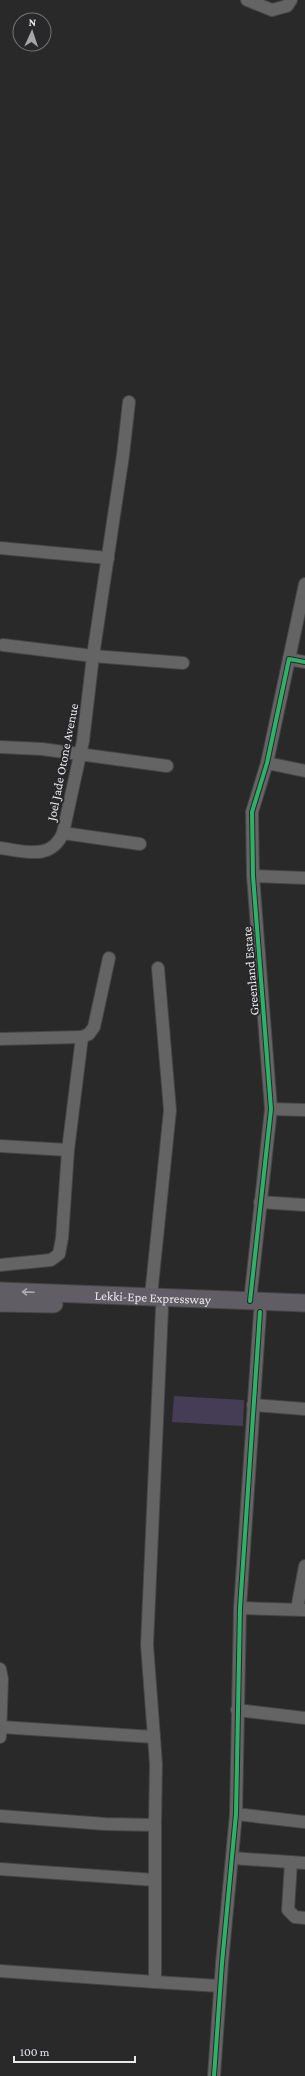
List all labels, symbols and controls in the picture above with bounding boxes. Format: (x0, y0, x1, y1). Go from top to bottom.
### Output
north arrow (12, 12, 52, 52)
text: N (28, 16, 37, 28)
street label: Joel Jade Otone Avenue (44, 702, 81, 823)
street label: Greenland Estate (239, 926, 262, 1016)
one-way arrow (22, 1288, 35, 1295)
street label: Lekki-Epe Expressway (94, 1288, 212, 1307)
scale bar (14, 2038, 135, 2064)
text: 100 m (20, 2045, 50, 2059)

